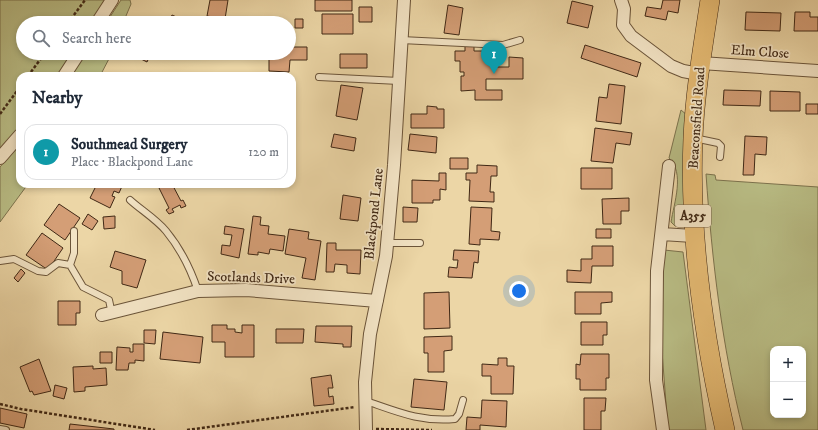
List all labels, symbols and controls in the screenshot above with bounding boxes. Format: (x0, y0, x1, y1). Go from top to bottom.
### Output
search box (16, 16, 296, 60)
icon: search (30, 27, 52, 49)
text: Search here (62, 29, 131, 48)
pin: 1 (481, 41, 507, 74)
street label: Elm Close (730, 41, 790, 63)
street label: Beaconsfield Road (684, 66, 710, 170)
text: Nearby (32, 87, 82, 109)
text: Southmead Surgery (71, 135, 187, 154)
text: 1 (44, 144, 48, 160)
text: 120 m (248, 144, 279, 160)
text: Place · Blackpond Lane (71, 154, 193, 170)
street label: Blackpond Lane (360, 167, 388, 261)
road number: A355 (675, 205, 711, 227)
street label: Scotlands Drive (207, 267, 295, 289)
your location (509, 281, 529, 301)
map controls (770, 346, 806, 418)
button: + (770, 346, 806, 382)
button: − (770, 382, 806, 418)

